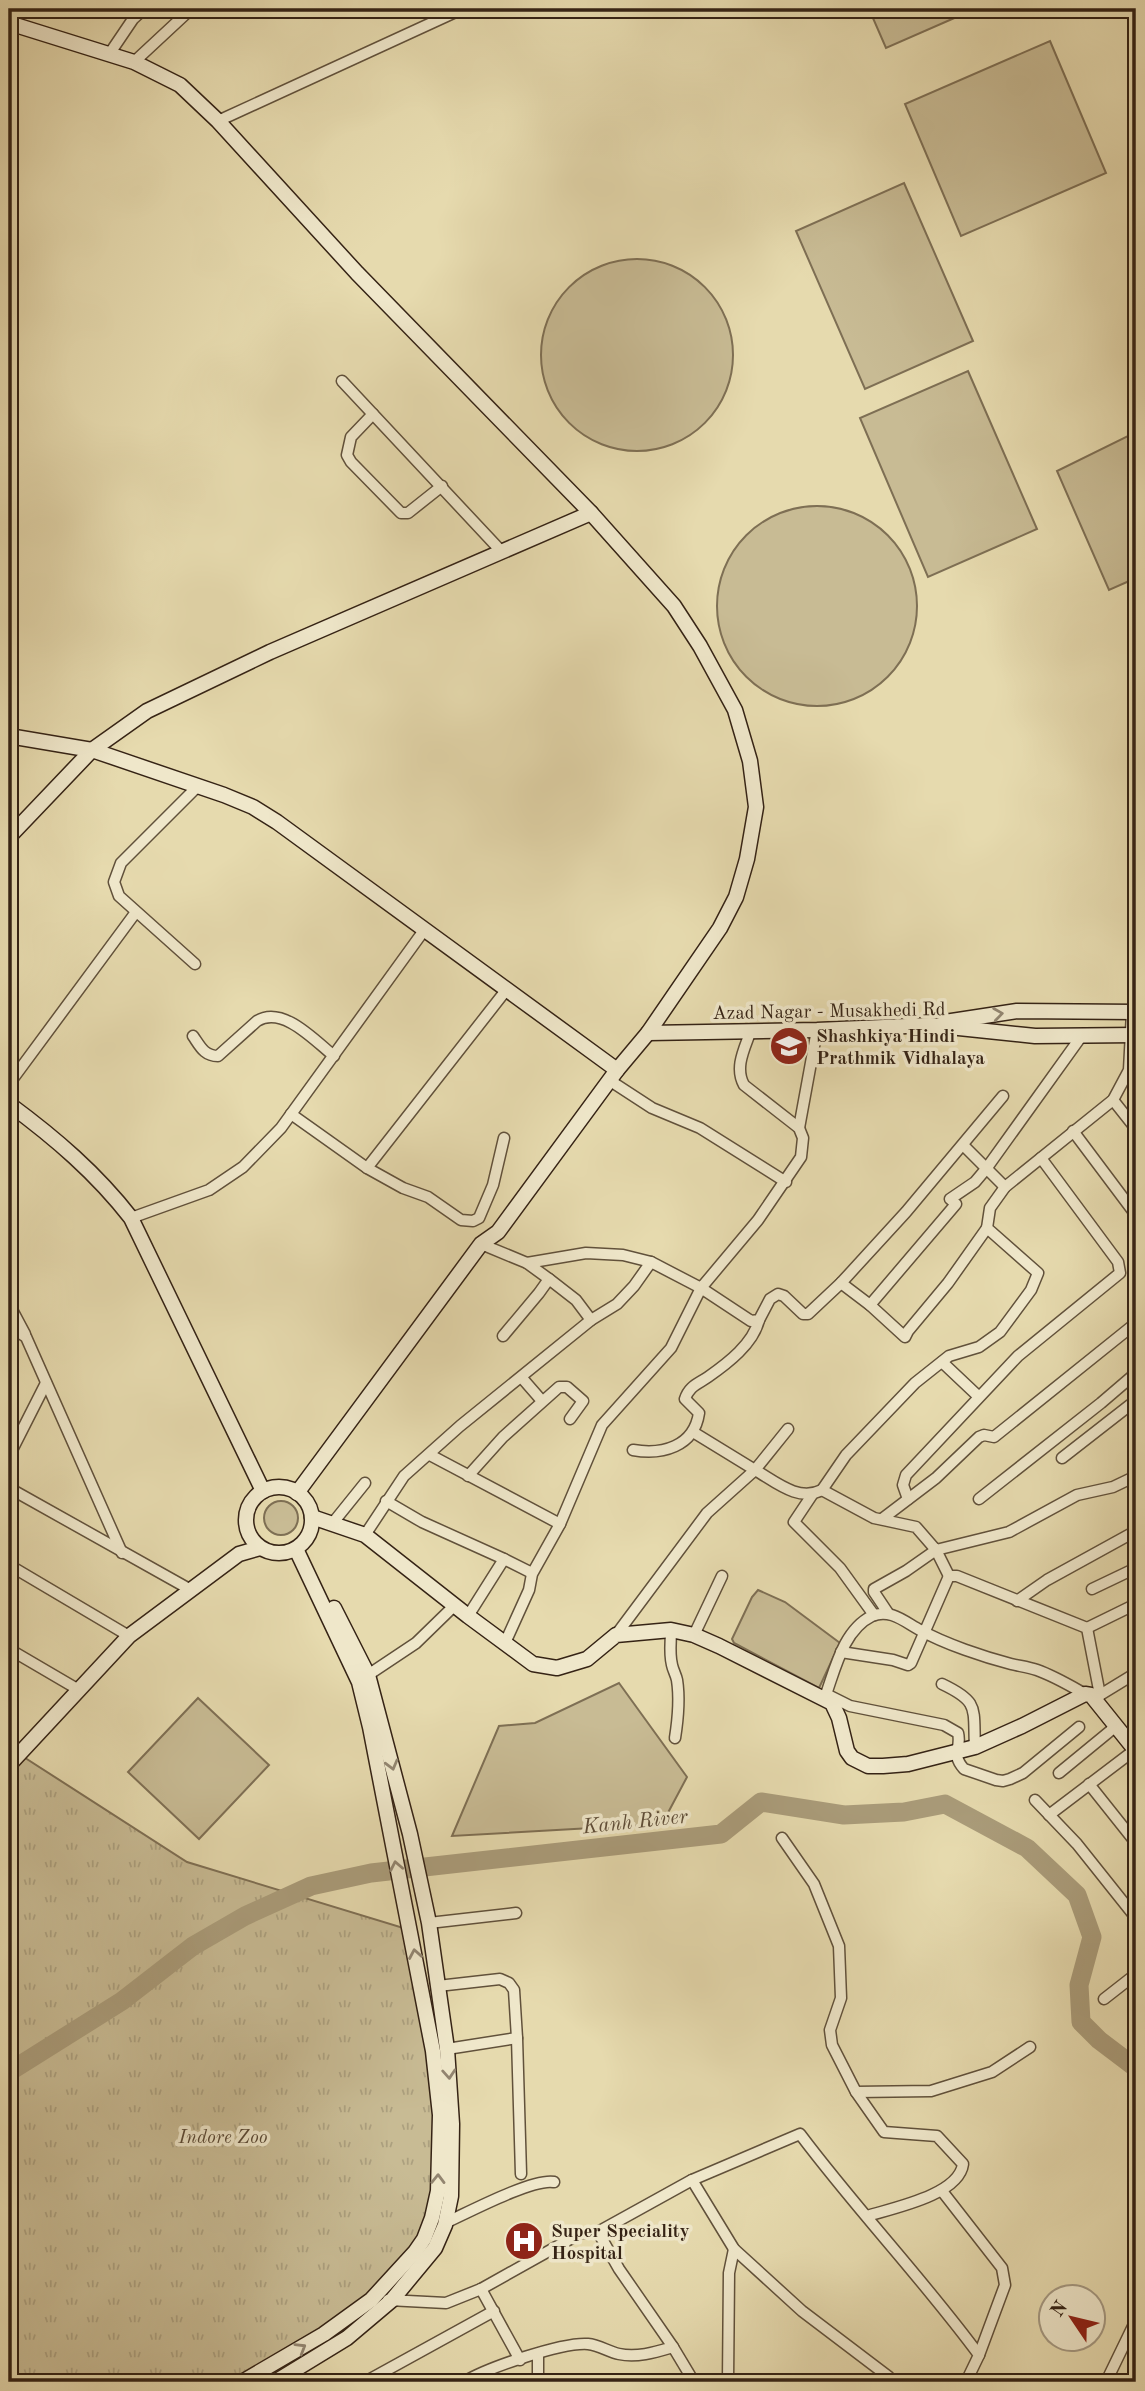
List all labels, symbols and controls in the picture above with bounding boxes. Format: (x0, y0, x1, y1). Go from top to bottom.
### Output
street label: Azad Nagar - Musakhedi Rd (712, 1001, 946, 1024)
one-way arrow (992, 1007, 1003, 1022)
school or university icon: Shashkiya Hindi Prathmik Vidhalaya (768, 1025, 810, 1067)
place label: Shashkiya Hindi Prathmik Vidhalaya (816, 1028, 985, 1069)
one-way arrow (384, 1759, 398, 1771)
water label: Kanh River (581, 1806, 690, 1839)
one-way arrow (389, 1860, 404, 1872)
one-way arrow (408, 1948, 423, 1960)
one-way arrow (441, 2069, 456, 2080)
park label: Indore Zoo (177, 2129, 268, 2148)
one-way arrow (431, 2174, 446, 2185)
hospital icon: Super Speciality Hospital (503, 2220, 545, 2262)
place label: Super Speciality Hospital (551, 2223, 690, 2264)
north arrow (1036, 2282, 1106, 2352)
text: N (1048, 2298, 1072, 2321)
one-way arrow (293, 2343, 306, 2356)

